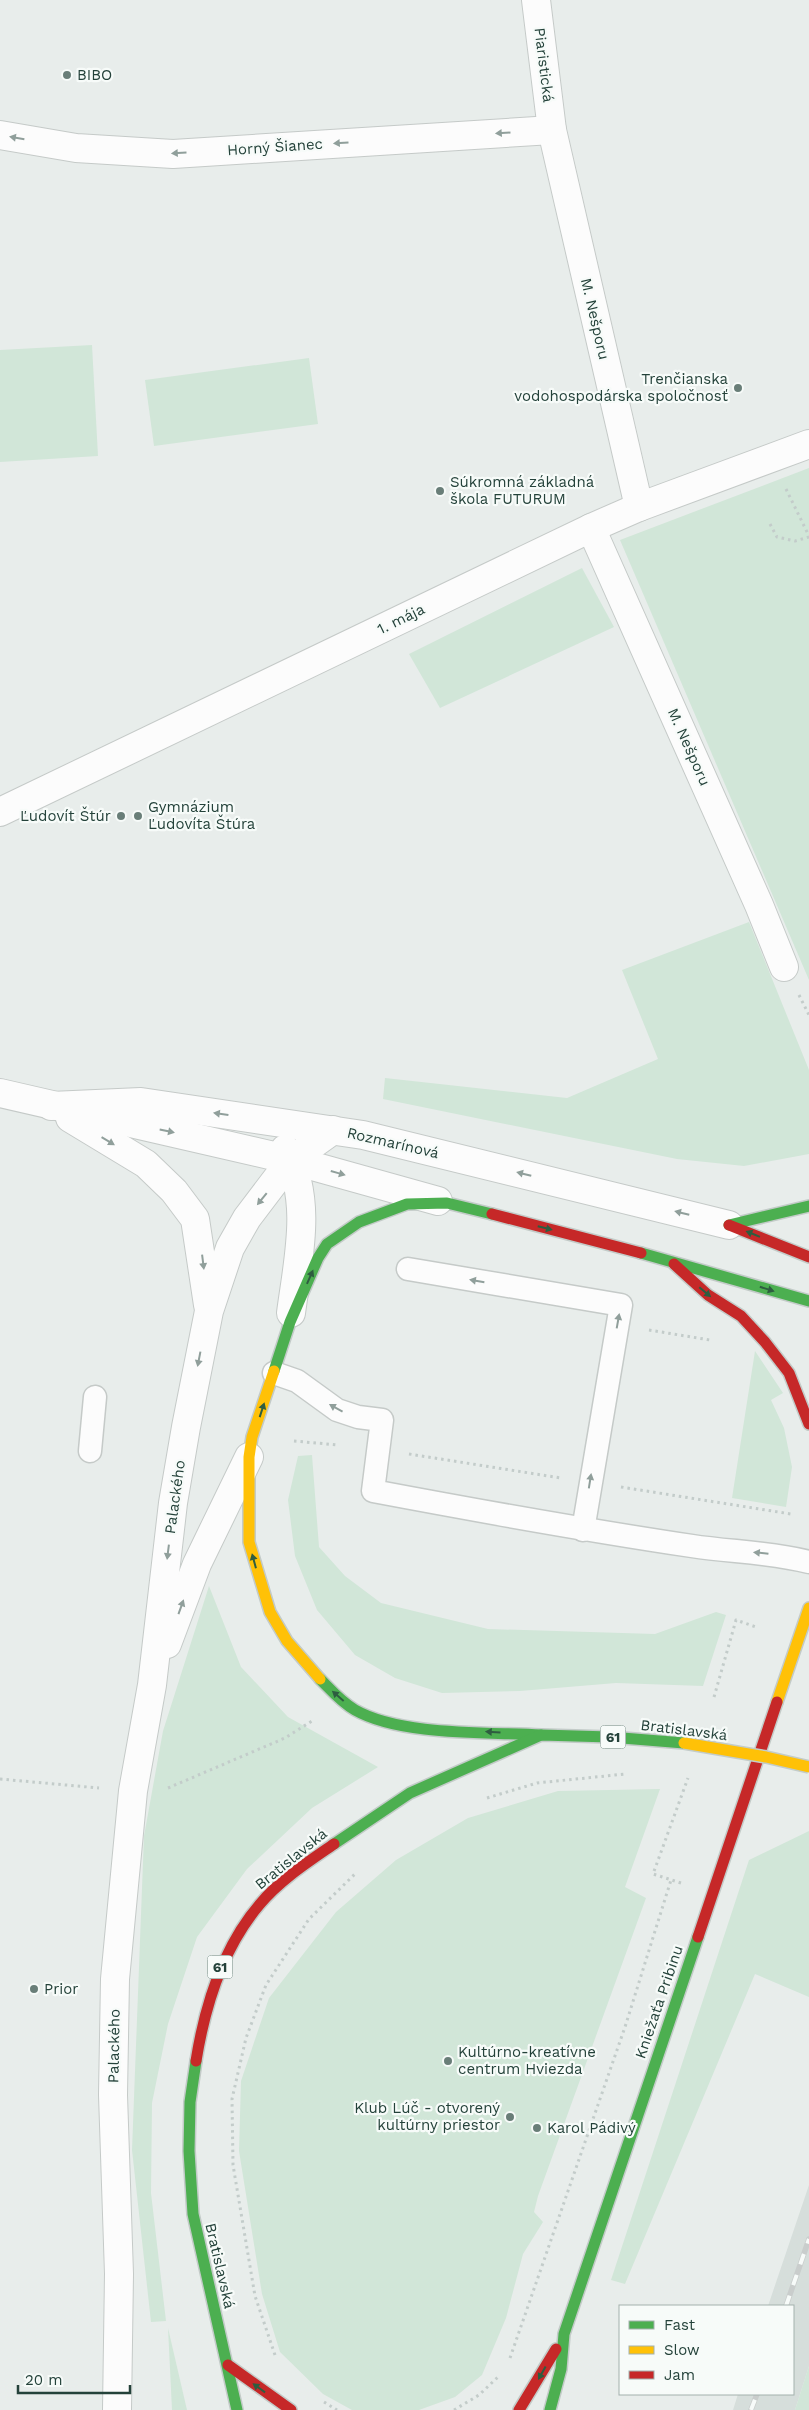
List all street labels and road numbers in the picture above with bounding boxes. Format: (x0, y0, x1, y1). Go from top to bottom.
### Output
street label: Piaristická (530, 27, 558, 104)
street label: Horný Šianec (226, 134, 323, 159)
street label: M. Nešporu (577, 276, 613, 362)
street label: 1. mája (374, 600, 428, 638)
street label: M. Nešporu (664, 705, 714, 789)
street label: Rozmarínová (345, 1124, 441, 1162)
street label: Palackého (161, 1459, 189, 1535)
street label: Bratislavská (640, 1716, 729, 1744)
road number: 61 (600, 1725, 626, 1748)
street label: Bratislavská (251, 1824, 331, 1893)
street label: Kniežaťa Pribinu (631, 1943, 687, 2061)
road number: 61 (208, 1955, 232, 1978)
street label: Palackého (104, 2009, 124, 2083)
street label: Bratislavská (201, 2221, 239, 2311)

